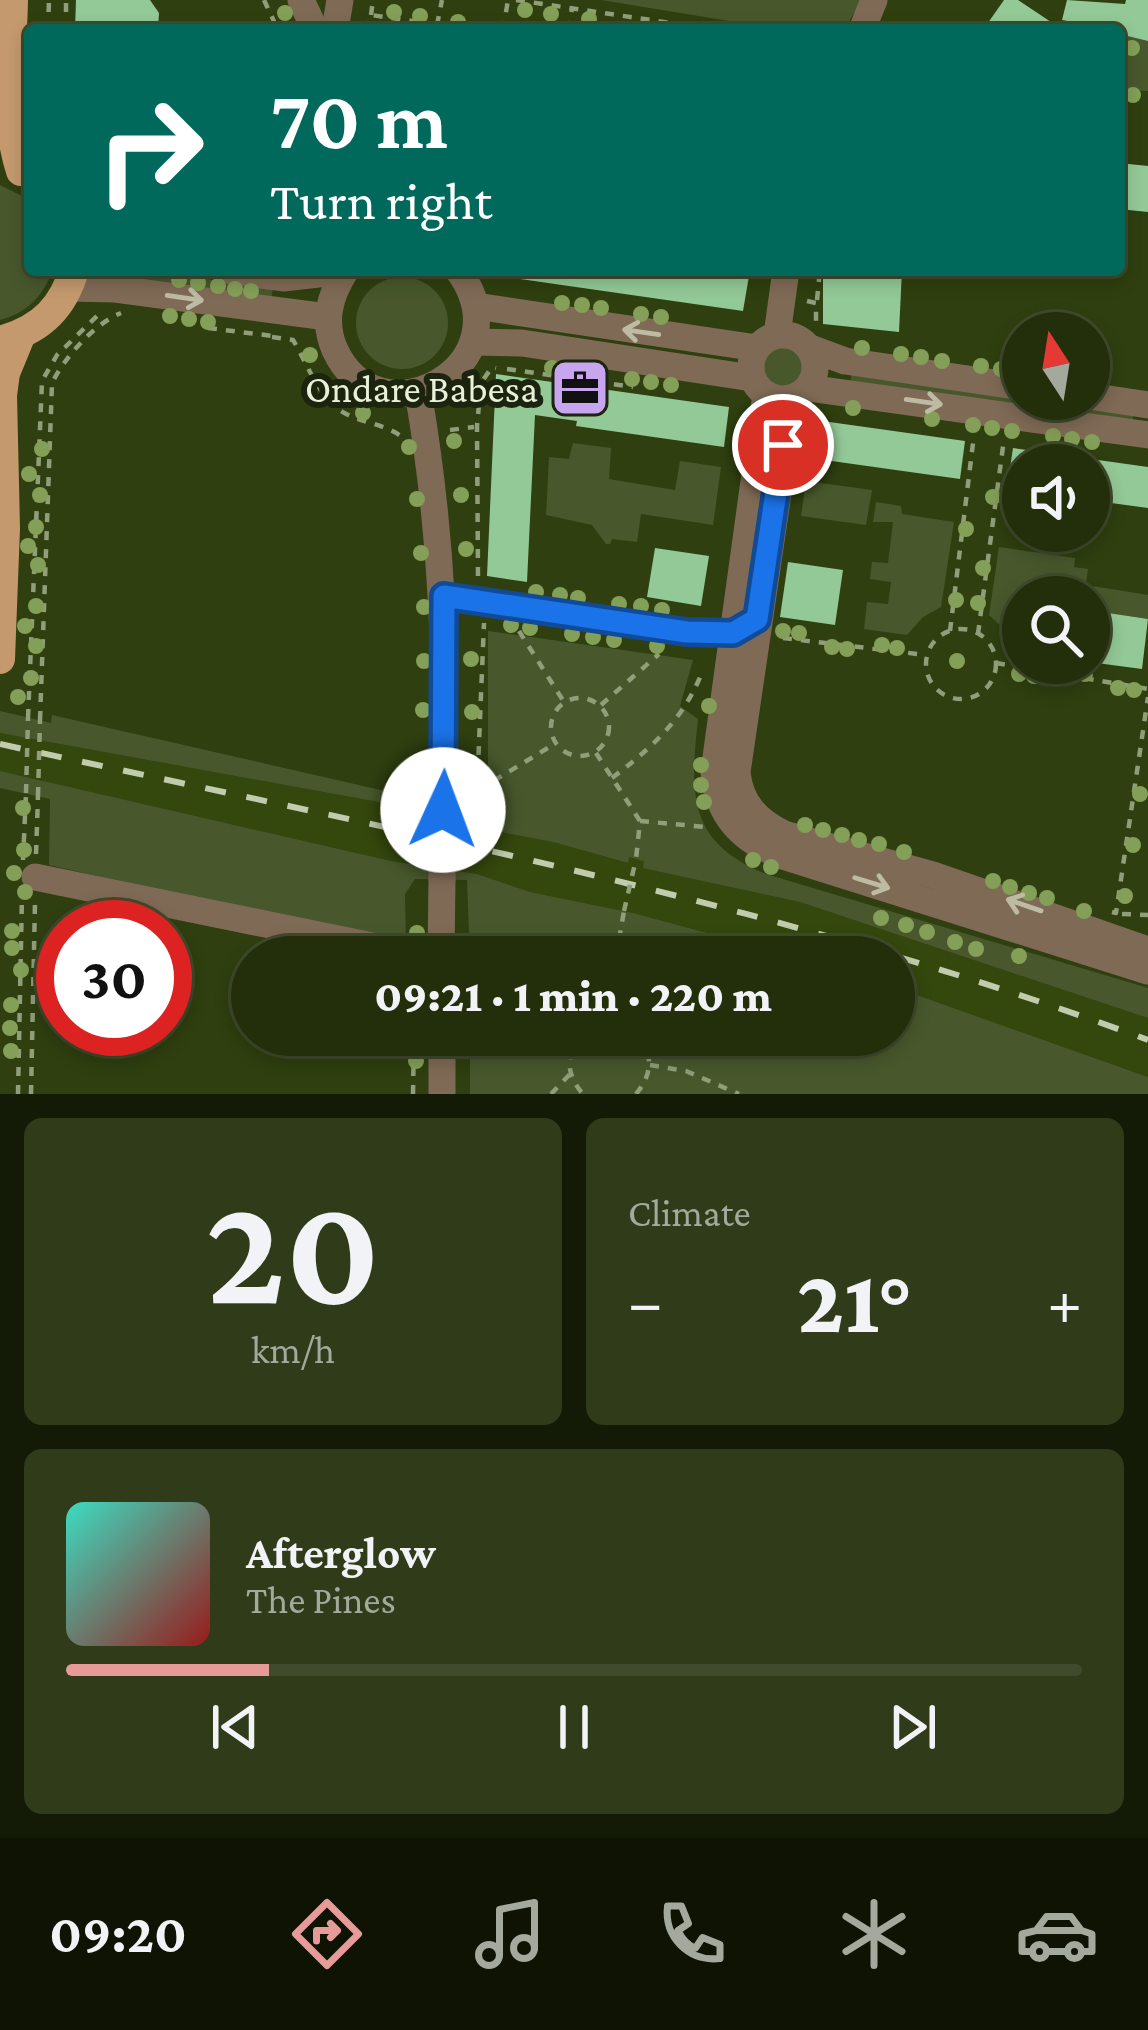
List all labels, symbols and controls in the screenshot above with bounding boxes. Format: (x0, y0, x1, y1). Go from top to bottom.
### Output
icon: right (72, 72, 228, 228)
text: 70 m (270, 73, 448, 166)
text: Turn right (270, 171, 492, 231)
one-way arrow (165, 287, 204, 310)
north arrow (1002, 312, 1110, 420)
map controls (1002, 312, 1110, 684)
one-way arrow (622, 320, 661, 343)
office icon: Ondare Babesa (549, 357, 611, 419)
place label: Ondare Babesa (305, 367, 538, 410)
one-way arrow (903, 391, 942, 414)
pin (732, 394, 834, 496)
icon: arrive (750, 412, 816, 478)
button: sound (1002, 444, 1110, 552)
button: search (1002, 576, 1110, 684)
position arrow (380, 747, 506, 873)
one-way arrow (852, 873, 890, 895)
one-way arrow (1006, 893, 1044, 915)
speed limit sign: 30 (36, 900, 192, 1056)
text: 09:21 · 1 min · 220 m (374, 971, 772, 1021)
text: 20 (206, 1163, 380, 1337)
text: Climate (628, 1191, 751, 1234)
text: 21° (797, 1251, 913, 1351)
text: − (628, 1265, 663, 1338)
text: + (1047, 1265, 1082, 1338)
text: km/h (251, 1328, 335, 1371)
text: Afterglow (246, 1528, 436, 1578)
text: The Pines (246, 1578, 396, 1621)
icon: previous (202, 1694, 268, 1760)
icon: pause (541, 1694, 607, 1760)
icon: next (880, 1694, 946, 1760)
icon: directions (285, 1892, 369, 1976)
icon: music (468, 1892, 552, 1976)
icon: phone (650, 1892, 734, 1976)
icon: climate (832, 1892, 916, 1976)
icon: car (1015, 1892, 1099, 1976)
text: 09:20 (49, 1904, 187, 1964)

